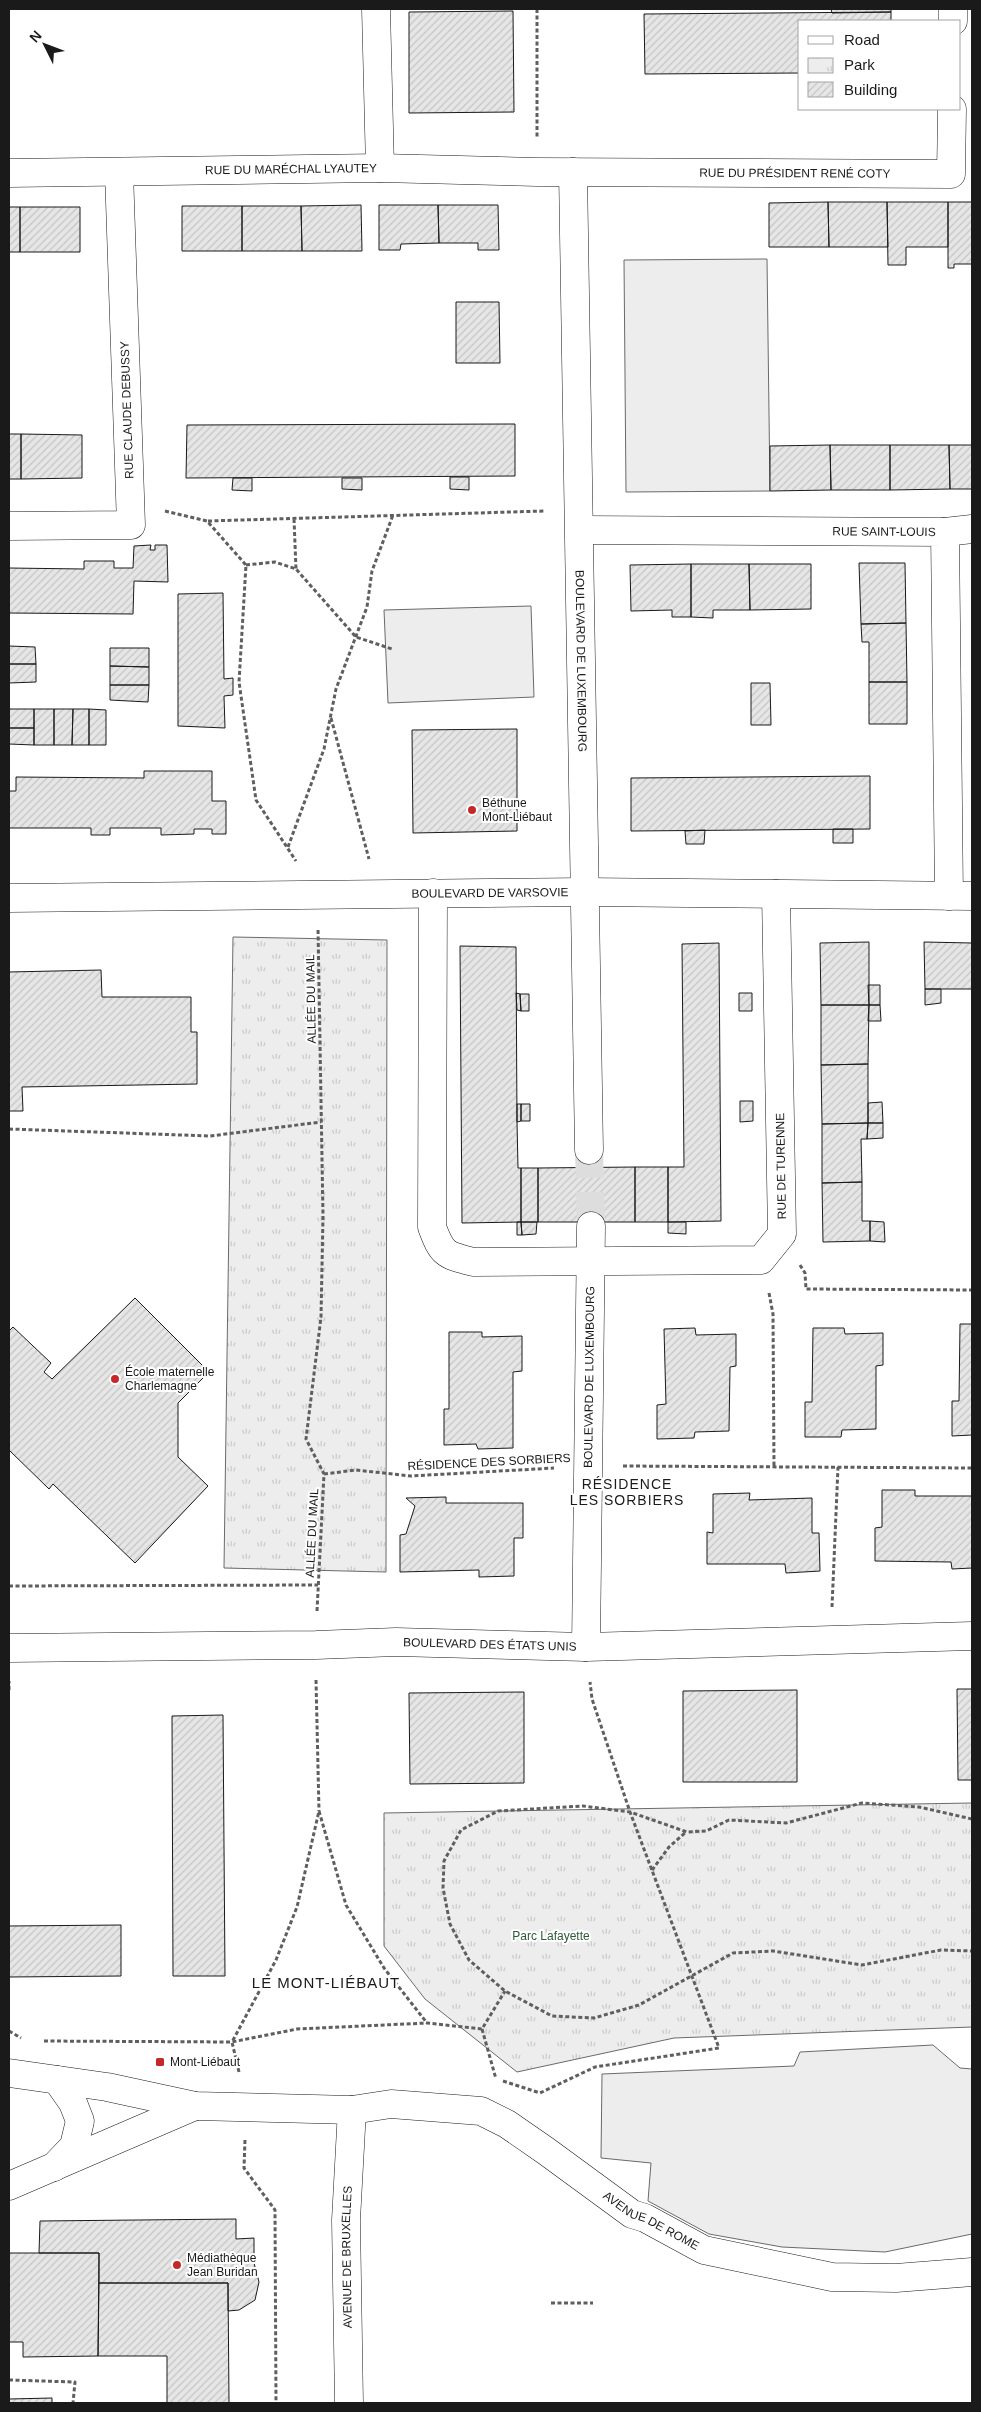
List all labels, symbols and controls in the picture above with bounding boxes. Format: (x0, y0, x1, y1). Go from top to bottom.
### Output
north arrow (20, 20, 70, 70)
legend (798, 20, 961, 110)
text: N (26, 27, 45, 45)
text: Road (844, 31, 880, 48)
text: Park (844, 56, 875, 73)
text: Building (844, 81, 897, 98)
street label: RUE DU MARÉCHAL LYAUTEY (205, 161, 377, 177)
street label: RUE DU PRÉSIDENT RENÉ COTY (699, 165, 891, 181)
street label: RUE CLAUDE DEBUSSY (118, 341, 136, 479)
street label: RUE SAINT-LOUIS (832, 524, 936, 539)
street label: BOULEVARD DE LUXEMBOURG (573, 570, 589, 752)
place label: Béthune Mont-Liébaut (482, 796, 553, 824)
marker: Béthune Mont-Liébaut (466, 804, 478, 816)
street label: BOULEVARD DE VARSOVIE (411, 885, 569, 901)
street label: ALLÉE DU MAIL (302, 954, 319, 1044)
street label: RUE DE TURENNE (773, 1113, 789, 1219)
street label: BOULEVARD DE LUXEMBOURG (581, 1286, 597, 1468)
place label: École maternelle Charlemagne (125, 1364, 215, 1393)
marker: École maternelle Charlemagne (109, 1373, 121, 1385)
street label: RÉSIDENCE DES SORBIERS (407, 1450, 571, 1473)
district label: RÉSIDENCE LES SORBIERS (570, 1476, 684, 1508)
street label: ALLÉE DU MAIL (302, 1488, 321, 1578)
street label: BOULEVARD DES ÉTATS UNIS (403, 1635, 577, 1654)
park label: Parc Lafayette (512, 1929, 590, 1943)
district label: LE MONT-LIÉBAUT (252, 1974, 400, 1991)
place label: Mont-Liébaut (170, 2055, 241, 2069)
marker: Mont-Liébaut (154, 2056, 166, 2068)
street label: AVENUE DE BRUXELLES (339, 2185, 355, 2328)
street label: AVENUE DE ROME (601, 2188, 701, 2253)
place label: Médiathèque Jean Buridan (187, 2251, 258, 2279)
marker: Médiathèque Jean Buridan (171, 2259, 183, 2271)

